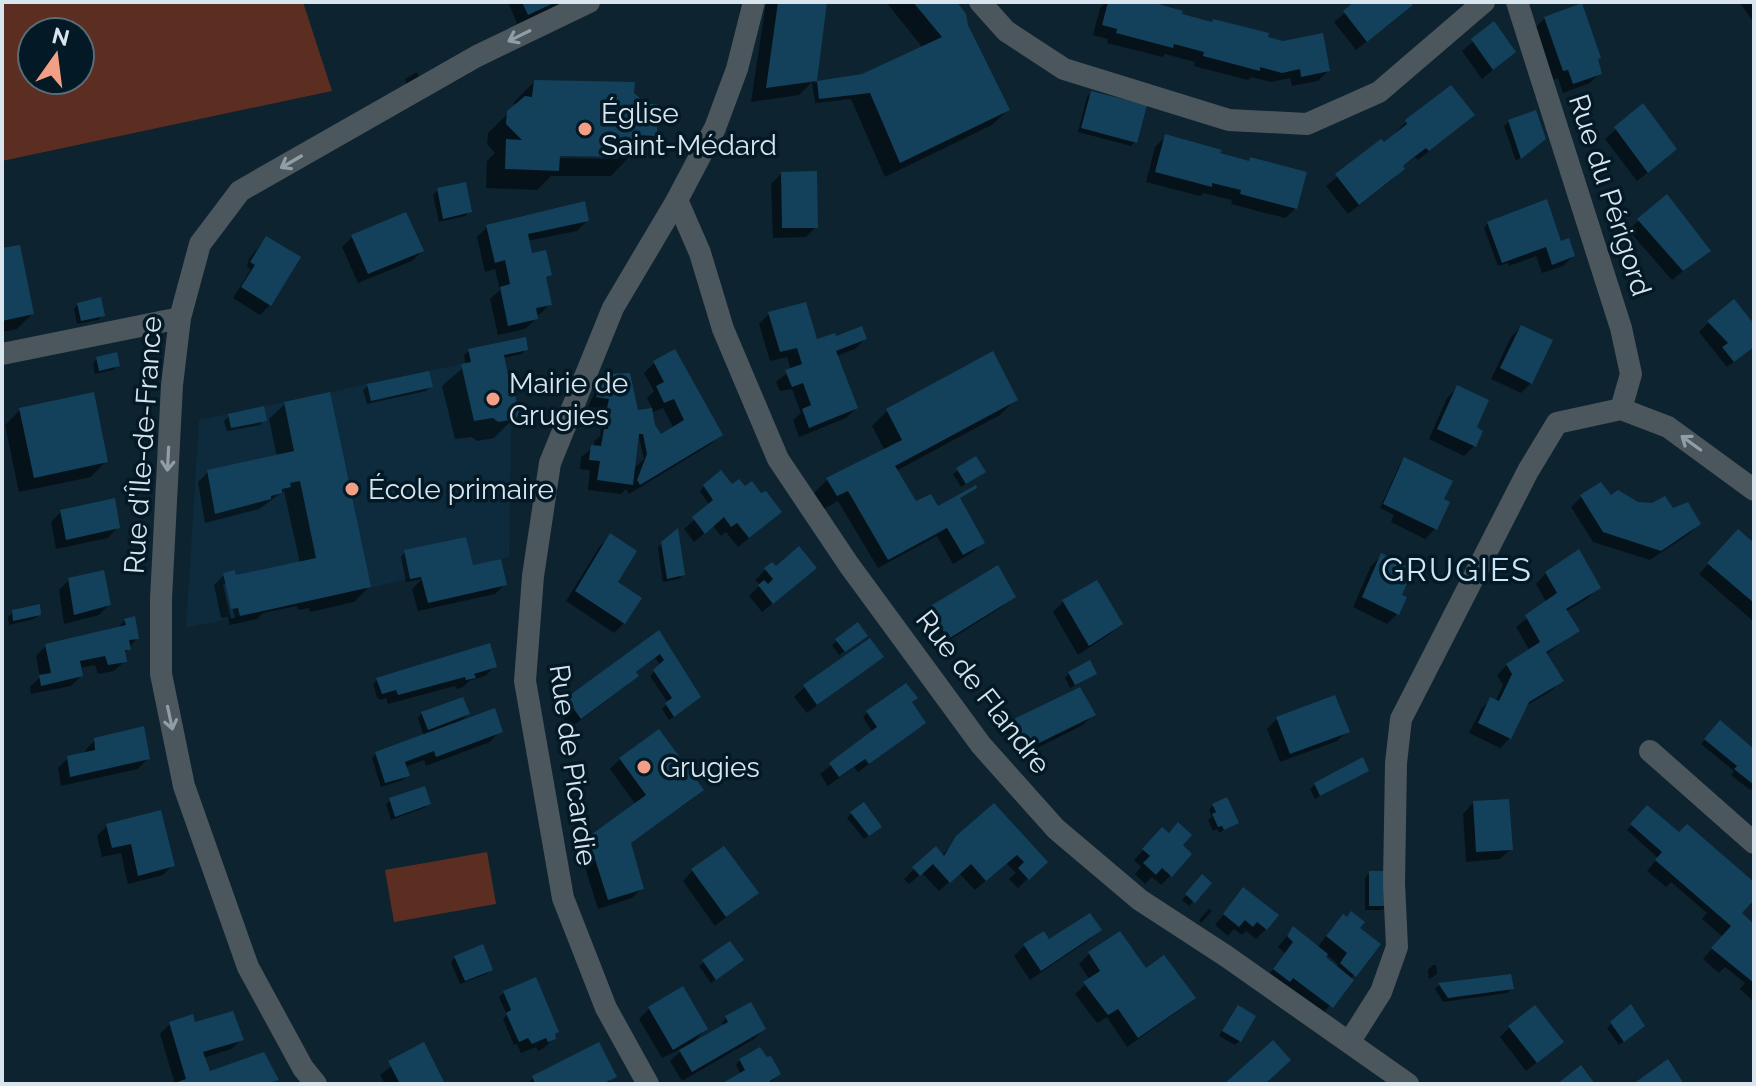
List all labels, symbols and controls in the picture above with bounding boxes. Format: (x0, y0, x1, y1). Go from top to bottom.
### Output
north arrow (16, 16, 96, 96)
text: N (50, 22, 72, 51)
one-way arrow (507, 29, 531, 44)
street label: Rue du Périgord (1562, 90, 1658, 300)
place label: Église Saint-Médard (601, 97, 777, 162)
marker: Église Saint-Médard (576, 120, 594, 138)
one-way arrow (280, 154, 303, 170)
street label: Rue d'Île-de-France (118, 315, 168, 575)
place label: Mairie de Grugies (509, 367, 628, 432)
marker: Mairie de Grugies (484, 390, 502, 408)
one-way arrow (1681, 435, 1703, 452)
one-way arrow (160, 445, 175, 472)
place label: École primaire (368, 473, 554, 506)
marker: École primaire (343, 480, 361, 498)
district label: GRUGIES (1381, 551, 1533, 588)
street label: Rue de Flandre (909, 604, 1057, 780)
street label: Rue de Picardie (543, 662, 603, 868)
one-way arrow (163, 705, 178, 731)
place label: Grugies (660, 751, 760, 784)
marker: Grugies (635, 758, 653, 776)

